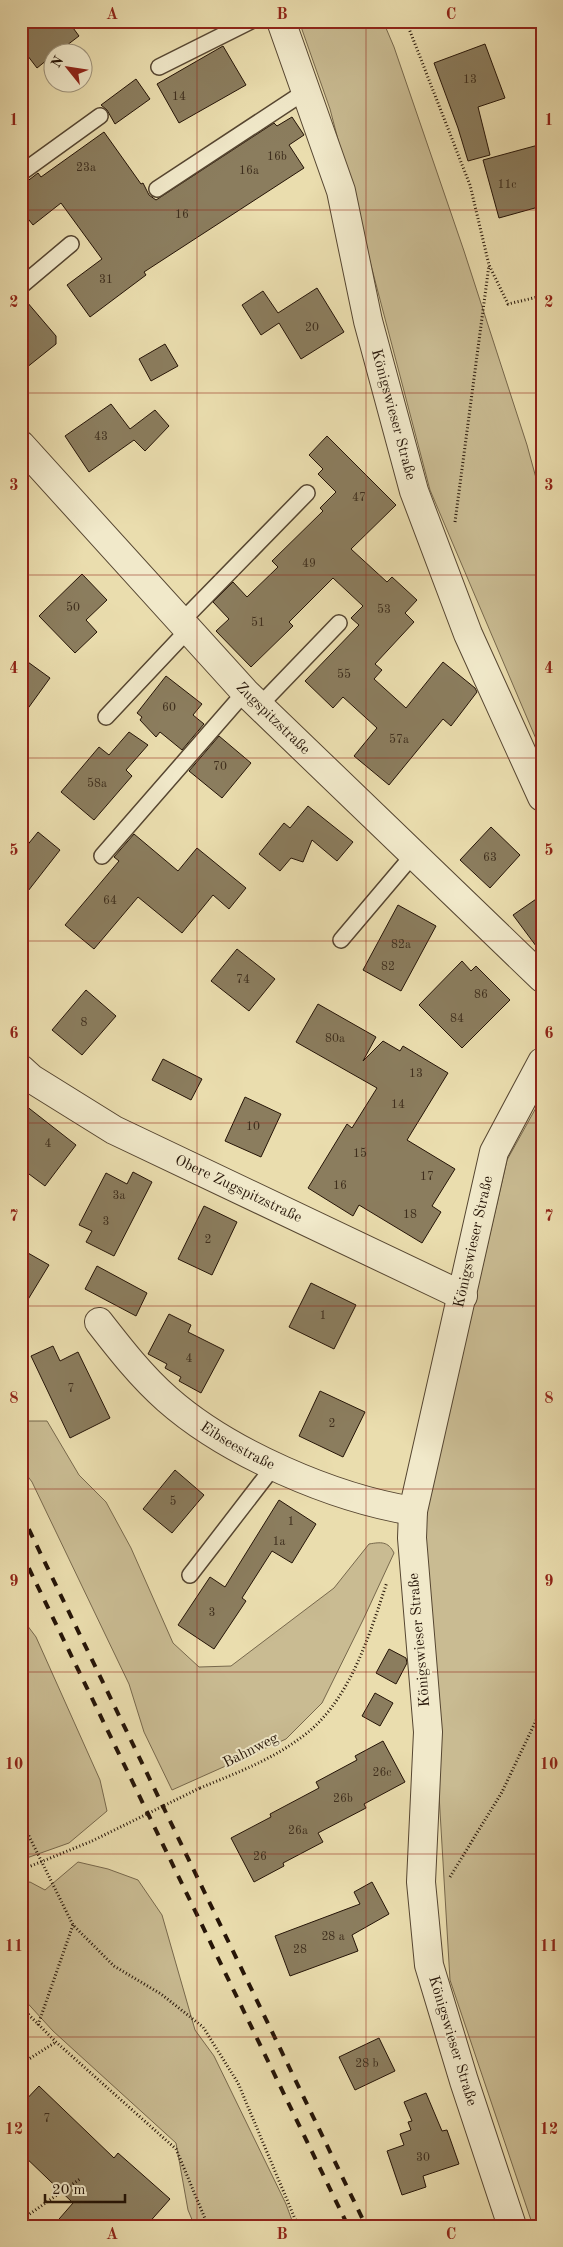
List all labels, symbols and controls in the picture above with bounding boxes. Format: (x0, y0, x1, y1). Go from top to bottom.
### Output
text: A (106, 7, 118, 23)
text: B (276, 7, 288, 23)
text: C (446, 7, 456, 23)
north arrow (42, 42, 92, 92)
text: N (49, 54, 66, 70)
house number: 13 (463, 74, 477, 86)
house number: 14 (172, 91, 186, 103)
text: 1 (9, 113, 19, 129)
text: 1 (544, 113, 554, 129)
house number: 16b (267, 151, 287, 163)
house number: 23a (76, 162, 96, 174)
house number: 16a (239, 165, 259, 177)
house number: 11c (497, 179, 517, 191)
house number: 16 (175, 209, 189, 221)
house number: 31 (99, 274, 113, 286)
text: 2 (9, 295, 19, 311)
text: 2 (544, 295, 554, 311)
house number: 20 (305, 322, 319, 334)
street label: Königswieser Straße (368, 347, 418, 482)
house number: 43 (94, 431, 108, 443)
text: 3 (9, 478, 19, 494)
text: 3 (544, 478, 554, 494)
house number: 47 (352, 492, 366, 504)
house number: 49 (302, 558, 316, 570)
house number: 50 (66, 601, 80, 614)
house number: 53 (377, 603, 391, 616)
house number: 51 (251, 616, 265, 629)
text: 4 (9, 661, 19, 677)
text: 4 (544, 661, 554, 677)
house number: 55 (337, 668, 351, 681)
street label: Zugspitzstraße (233, 680, 313, 758)
house number: 60 (162, 702, 176, 714)
house number: 57a (389, 733, 409, 746)
house number: 70 (213, 761, 227, 773)
house number: 58a (87, 777, 107, 790)
text: 5 (9, 843, 19, 859)
text: 5 (544, 843, 554, 859)
house number: 63 (483, 852, 497, 864)
house number: 64 (103, 895, 117, 907)
house number: 82a (391, 939, 411, 951)
house number: 82 (381, 961, 395, 973)
house number: 74 (236, 974, 250, 986)
house number: 86 (474, 989, 488, 1001)
house number: 84 (450, 1013, 464, 1025)
house number: 8 (81, 1017, 88, 1029)
text: 6 (9, 1026, 19, 1042)
text: 6 (544, 1026, 554, 1042)
house number: 80a (325, 1033, 345, 1045)
house number: 13 (409, 1068, 423, 1080)
house number: 14 (391, 1099, 405, 1111)
house number: 10 (246, 1121, 260, 1133)
house number: 4 (45, 1138, 52, 1150)
house number: 15 (353, 1147, 367, 1160)
street label: Obere Zugspitzstraße (172, 1153, 304, 1226)
house number: 17 (420, 1171, 434, 1183)
street label: Königswieser Straße (452, 1174, 496, 1309)
house number: 16 (333, 1180, 347, 1192)
house number: 3a (113, 1190, 126, 1202)
text: 7 (9, 1209, 19, 1225)
house number: 18 (403, 1209, 417, 1221)
text: 7 (544, 1209, 554, 1225)
house number: 3 (103, 1216, 109, 1228)
house number: 2 (205, 1234, 211, 1246)
house number: 1 (320, 1310, 326, 1322)
house number: 4 (186, 1353, 193, 1365)
house number: 7 (68, 1383, 74, 1395)
text: 8 (9, 1391, 19, 1407)
text: 8 (544, 1391, 554, 1407)
house number: 2 (329, 1418, 335, 1430)
street label: Eibseestraße (198, 1419, 277, 1473)
house number: 5 (170, 1495, 177, 1508)
house number: 1 (288, 1516, 294, 1528)
house number: 1a (273, 1536, 286, 1548)
street label: Königswieser Straße (407, 1572, 433, 1708)
text: 9 (9, 1574, 19, 1590)
text: 9 (544, 1574, 554, 1590)
house number: 3 (209, 1607, 215, 1619)
street label: Bahnweg (221, 1731, 281, 1771)
text: 10 (5, 1757, 23, 1773)
text: 10 (540, 1757, 558, 1773)
house number: 26c (372, 1767, 392, 1779)
house number: 26b (333, 1793, 353, 1805)
house number: 26a (288, 1825, 308, 1837)
house number: 26 (253, 1851, 267, 1863)
house number: 28 a (321, 1931, 345, 1943)
text: 11 (5, 1939, 23, 1955)
text: 11 (540, 1939, 558, 1955)
house number: 28 (293, 1944, 307, 1956)
street label: Königswieser Straße (425, 1974, 479, 2108)
house number: 28 b (355, 2058, 379, 2070)
house number: 7 (44, 2113, 50, 2125)
text: 12 (5, 2122, 23, 2138)
text: 12 (540, 2122, 558, 2138)
house number: 30 (416, 2152, 430, 2164)
scale bar (45, 2172, 125, 2204)
text: 20 m (52, 2183, 86, 2198)
text: A (106, 2227, 118, 2243)
text: B (276, 2227, 288, 2243)
text: C (446, 2227, 456, 2243)

